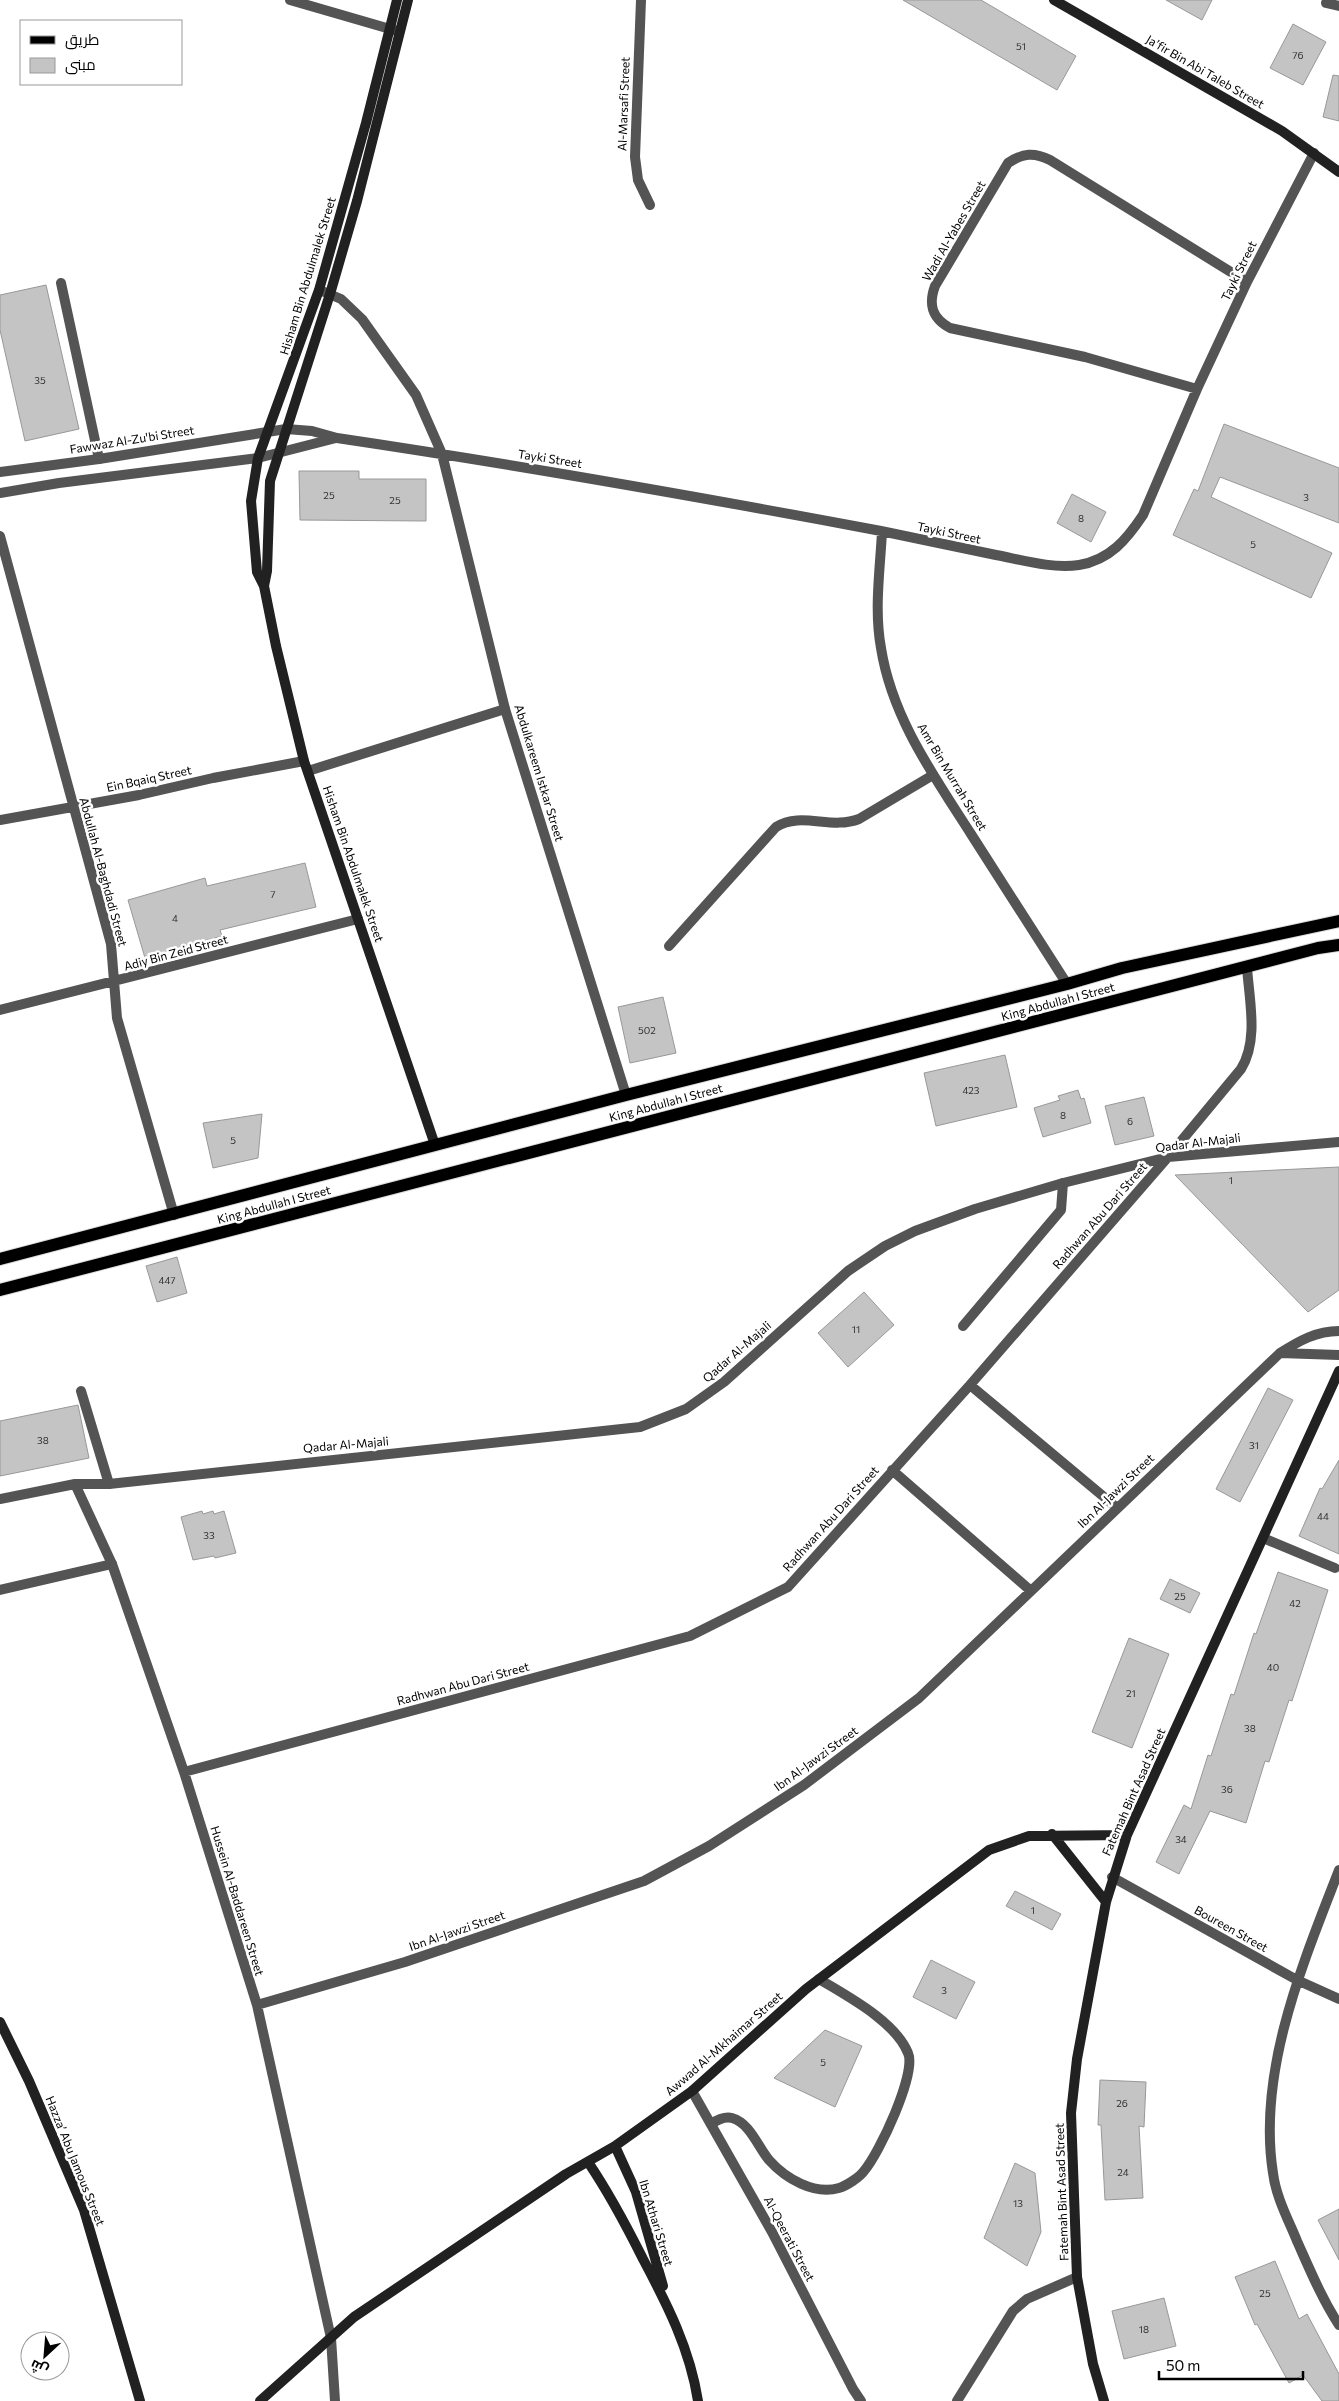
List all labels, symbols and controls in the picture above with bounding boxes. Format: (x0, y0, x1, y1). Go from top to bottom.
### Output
legend (20, 20, 182, 85)
text: طريق (65, 30, 99, 50)
street label: Ja’fir Bin Abi Taleb Street (1144, 32, 1267, 112)
house number: 51 (1016, 40, 1026, 52)
house number: 76 (1292, 49, 1304, 61)
text: مبنى (65, 55, 96, 75)
street label: Al-Marsafi Street (614, 56, 632, 151)
street label: Wadi Al-Yabes Street (919, 178, 988, 283)
street label: Hisham Bin Abdulmalek Street (276, 195, 338, 356)
street label: Tayki Street (1218, 238, 1259, 303)
house number: 35 (34, 374, 46, 386)
street label: Fawwaz Al-Zu'bi Street (69, 422, 195, 456)
street label: Tayki Street (517, 446, 583, 470)
house number: 25 (323, 489, 335, 501)
house number: 3 (1303, 491, 1309, 503)
house number: 25 (389, 494, 401, 506)
house number: 8 (1078, 512, 1084, 524)
street label: Tayki Street (916, 518, 982, 546)
house number: 5 (1250, 538, 1256, 550)
street label: Abdulkareem Istkar Street (512, 703, 567, 843)
street label: Amr Bin Murrah Street (915, 720, 991, 833)
street label: Ein Bqaiq Street (105, 762, 193, 794)
street label: Hisham Bin Abdulmalek Street (321, 784, 387, 944)
street label: Abdullah Al-Baghdadi Street (77, 796, 131, 948)
house number: 7 (270, 888, 276, 900)
house number: 4 (172, 912, 178, 924)
street label: Adiy Bin Zeid Street (122, 931, 229, 973)
street label: King Abdullah I Street (999, 979, 1116, 1023)
house number: 502 (638, 1024, 656, 1036)
street label: King Abdullah I Street (607, 1080, 724, 1124)
house number: 423 (962, 1084, 980, 1096)
house number: 8 (1060, 1109, 1066, 1121)
house number: 6 (1127, 1115, 1133, 1127)
street label: Qadar Al-Majali (1154, 1130, 1241, 1154)
house number: 5 (230, 1134, 236, 1146)
street label: Radhwan Abu Dari Street (1049, 1159, 1149, 1271)
house number: 1 (1229, 1174, 1233, 1186)
street label: King Abdullah I Street (215, 1182, 332, 1226)
house number: 447 (158, 1274, 176, 1286)
street label: Qadar Al-Majali (699, 1318, 773, 1385)
house number: 11 (852, 1323, 860, 1335)
street label: Qadar Al-Majali (303, 1433, 389, 1455)
house number: 38 (37, 1434, 49, 1446)
house number: 31 (1249, 1439, 1259, 1451)
street label: Ibn Al-Jawzi Street (1074, 1450, 1157, 1531)
street label: Radhwan Abu Dari Street (779, 1463, 881, 1574)
house number: 44 (1317, 1510, 1329, 1522)
house number: 33 (203, 1529, 215, 1541)
house number: 25 (1174, 1590, 1186, 1602)
house number: 42 (1289, 1597, 1301, 1609)
street label: Radhwan Abu Dari Street (395, 1659, 531, 1707)
house number: 40 (1267, 1661, 1279, 1673)
house number: 21 (1126, 1687, 1136, 1699)
house number: 38 (1244, 1722, 1256, 1734)
street label: Ibn Al-Jawzi Street (771, 1723, 861, 1794)
street label: Fatemah Bint Asad Street (1099, 1726, 1168, 1858)
house number: 36 (1221, 1783, 1233, 1795)
street label: Hussein Al-Baddareen Street (208, 1824, 267, 1977)
house number: 34 (1175, 1833, 1187, 1845)
street label: Boureen Street (1192, 1902, 1271, 1954)
house number: 1 (1031, 1904, 1035, 1916)
street label: Ibn Al-Jawzi Street (407, 1907, 507, 1954)
house number: 3 (941, 1984, 947, 1996)
street label: Awwad Al-Mkhaimar Street (662, 1988, 785, 2098)
house number: 5 (820, 2056, 826, 2068)
street label: Hazza’ Abu Jamous Street (43, 2094, 108, 2228)
house number: 26 (1116, 2097, 1128, 2109)
street label: Fatemah Bint Asad Street (1052, 2123, 1070, 2261)
house number: 24 (1117, 2166, 1129, 2178)
street label: Ibn Athari Street (637, 2178, 677, 2268)
street label: Al-Qeerati Street (762, 2194, 818, 2283)
house number: 13 (1013, 2197, 1023, 2209)
house number: 25 (1259, 2287, 1271, 2299)
house number: 18 (1139, 2323, 1149, 2335)
north arrow (20, 2331, 70, 2381)
scale bar (1159, 2348, 1303, 2380)
text: ش (27, 2356, 51, 2380)
text: 50 m (1166, 2356, 1200, 2374)

